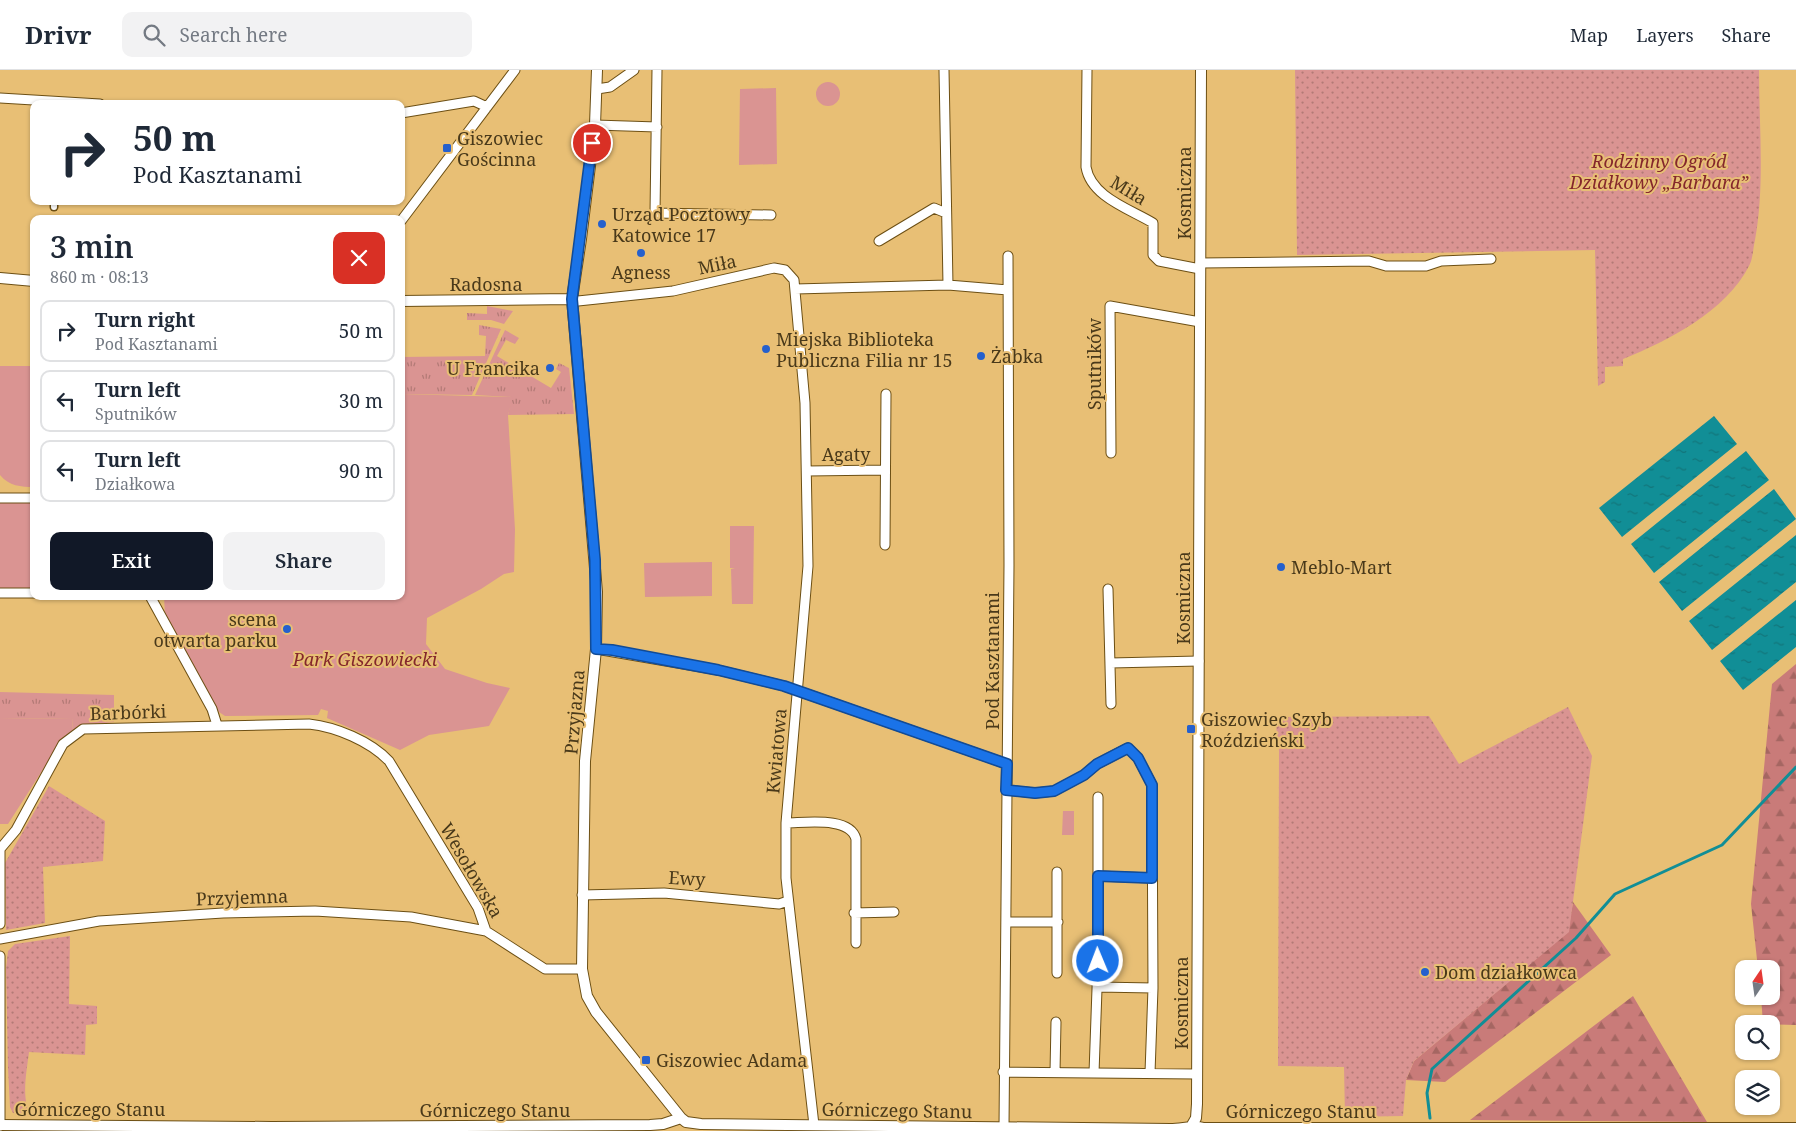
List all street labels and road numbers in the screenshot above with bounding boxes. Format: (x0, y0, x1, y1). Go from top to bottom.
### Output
street label: Kosmiczna (1172, 146, 1196, 240)
street label: Miła (1106, 170, 1152, 210)
street label: Miła (696, 248, 738, 280)
street label: Radosna (449, 272, 523, 296)
street label: Sputników (1082, 317, 1106, 410)
street label: Agaty (822, 442, 871, 466)
street label: Kosmiczna (1171, 551, 1195, 645)
street label: Pod Kasztanami (980, 592, 1004, 730)
street label: Przyjazna (558, 669, 590, 755)
street label: Barbórki (89, 699, 167, 725)
street label: Kwiatowa (760, 707, 792, 795)
street label: Wesołowska (435, 818, 509, 922)
street label: Ewy (668, 865, 707, 891)
street label: Przyjemna (195, 883, 289, 911)
street label: Kosmiczna (1169, 956, 1193, 1050)
street label: Górniczego Stanu (15, 1097, 166, 1121)
street label: Górniczego Stanu (821, 1097, 973, 1123)
street label: Górniczego Stanu (420, 1098, 571, 1122)
street label: Górniczego Stanu (1226, 1099, 1377, 1123)

